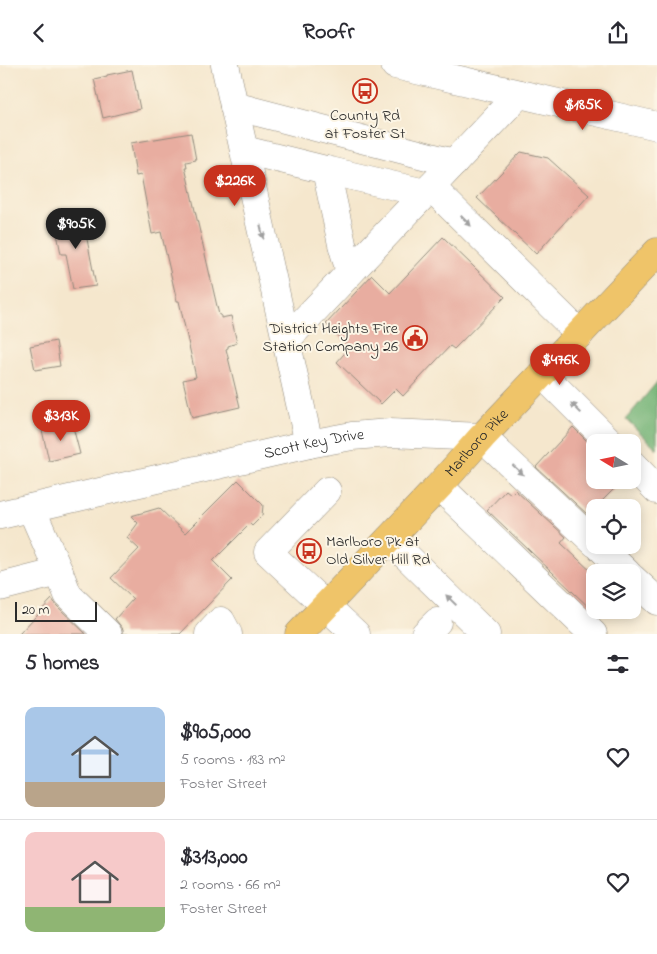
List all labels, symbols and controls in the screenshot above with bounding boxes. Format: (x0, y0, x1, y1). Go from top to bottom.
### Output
text: Roofr (303, 17, 354, 49)
icon: back (25, 19, 53, 47)
icon: share (604, 19, 632, 47)
bus stop icon: County Rd at Foster St (352, 78, 378, 104)
pin: $185K (548, 88, 618, 131)
text: $185K (564, 93, 602, 117)
place label: County Rd at Foster St (325, 104, 406, 146)
pin: $226K (200, 165, 270, 207)
text: $226K (215, 169, 255, 193)
pin: $905K (41, 207, 111, 250)
text: $905K (57, 212, 95, 236)
one-way arrow (459, 215, 471, 227)
one-way arrow (258, 225, 266, 240)
place label: District Heights Fire Station Company 26 (263, 317, 399, 359)
public building icon: District Heights Fire Station Company 26 (402, 325, 428, 351)
pin: $476K (525, 343, 595, 386)
text: $476K (541, 348, 579, 372)
pin: $313K (26, 399, 96, 442)
one-way arrow (571, 402, 583, 414)
street label: Marlboro Pike (440, 403, 515, 483)
text: $313K (43, 404, 79, 428)
street label: Scott Key Drive (262, 423, 366, 466)
north arrow (586, 434, 641, 489)
map controls (586, 434, 641, 619)
one-way arrow (511, 464, 523, 476)
button: locate (586, 499, 641, 554)
place label: Marlboro Pk at Old Silver Hill Rd (326, 530, 430, 572)
bus stop icon: Marlboro Pk at Old Silver Hill Rd (296, 538, 322, 564)
button: layers (586, 564, 641, 619)
one-way arrow (446, 594, 458, 606)
scale bar (15, 599, 98, 622)
text: 20 m (22, 600, 49, 621)
text: 5 homes (25, 649, 100, 679)
icon: filters (604, 650, 632, 678)
text: $905,000 (180, 718, 251, 748)
icon: home (65, 727, 125, 787)
icon: heart (604, 743, 632, 771)
text: 5 rooms · 183 m² (180, 748, 286, 772)
text: Foster Street (180, 772, 267, 796)
text: $313,000 (180, 843, 248, 873)
icon: home (65, 852, 125, 912)
icon: heart (604, 868, 632, 896)
text: 2 rooms · 66 m² (180, 873, 281, 897)
text: Foster Street (180, 897, 267, 921)

